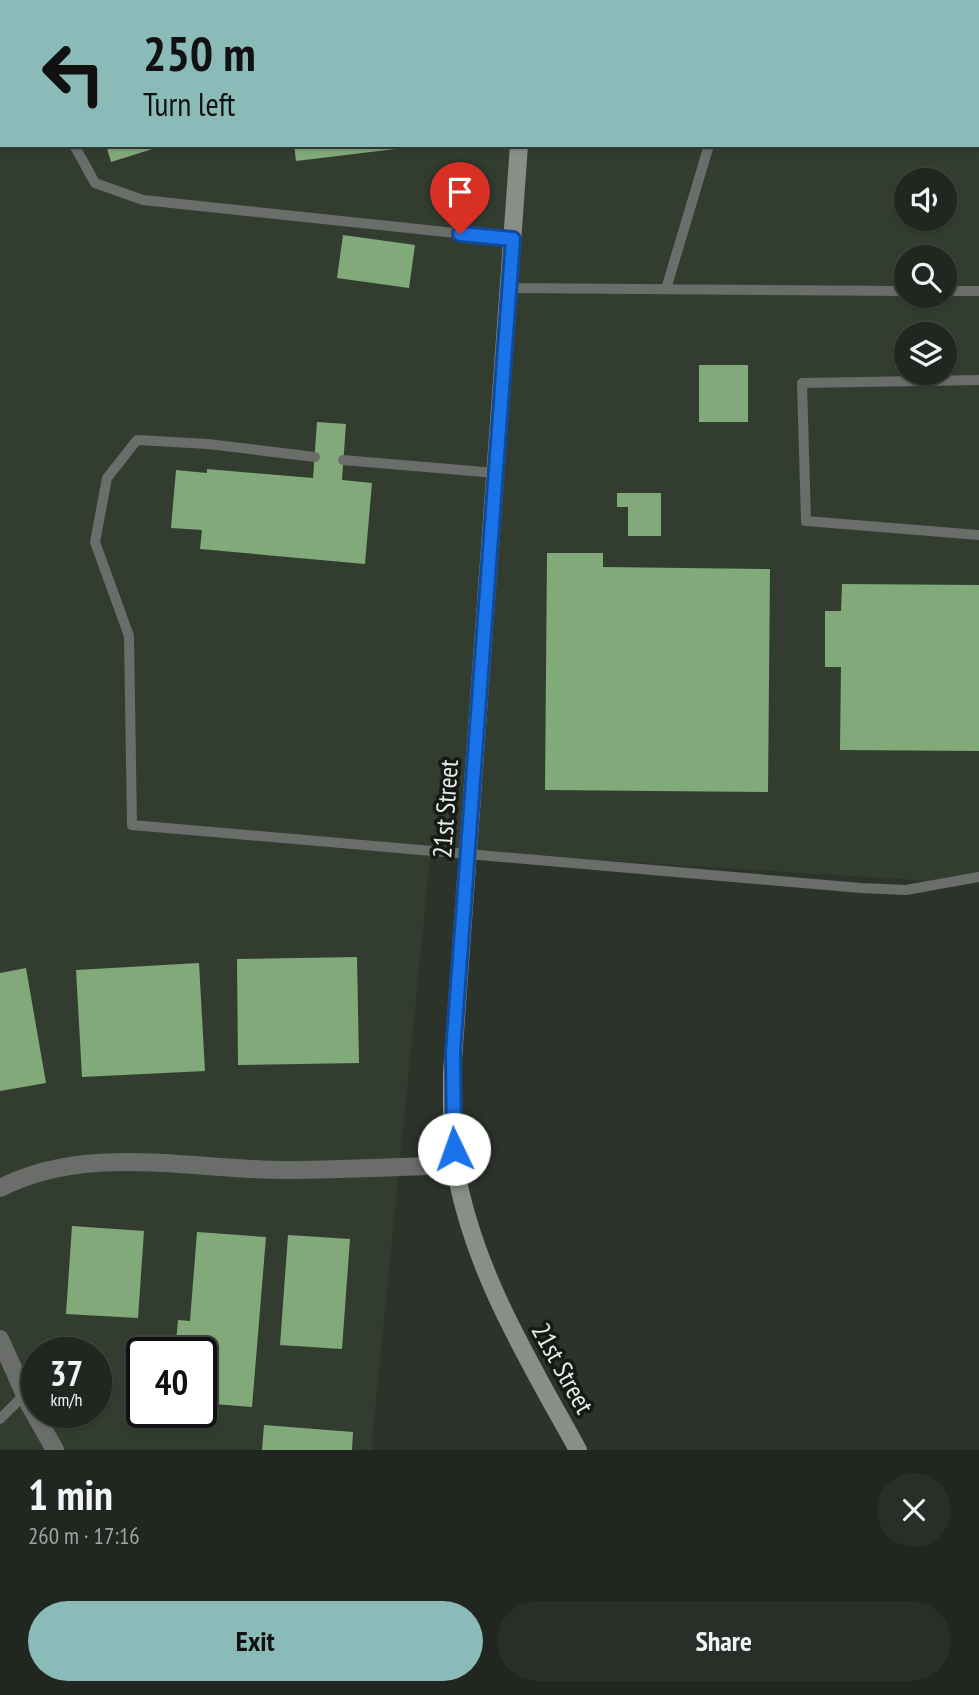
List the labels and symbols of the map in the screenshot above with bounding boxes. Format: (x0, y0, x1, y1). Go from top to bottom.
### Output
pin (430, 162, 490, 234)
street label: 21st Street (425, 759, 465, 859)
position arrow (417, 1112, 491, 1186)
street label: 21st Street (525, 1317, 601, 1419)
speed limit sign: 40 (126, 1337, 217, 1428)

